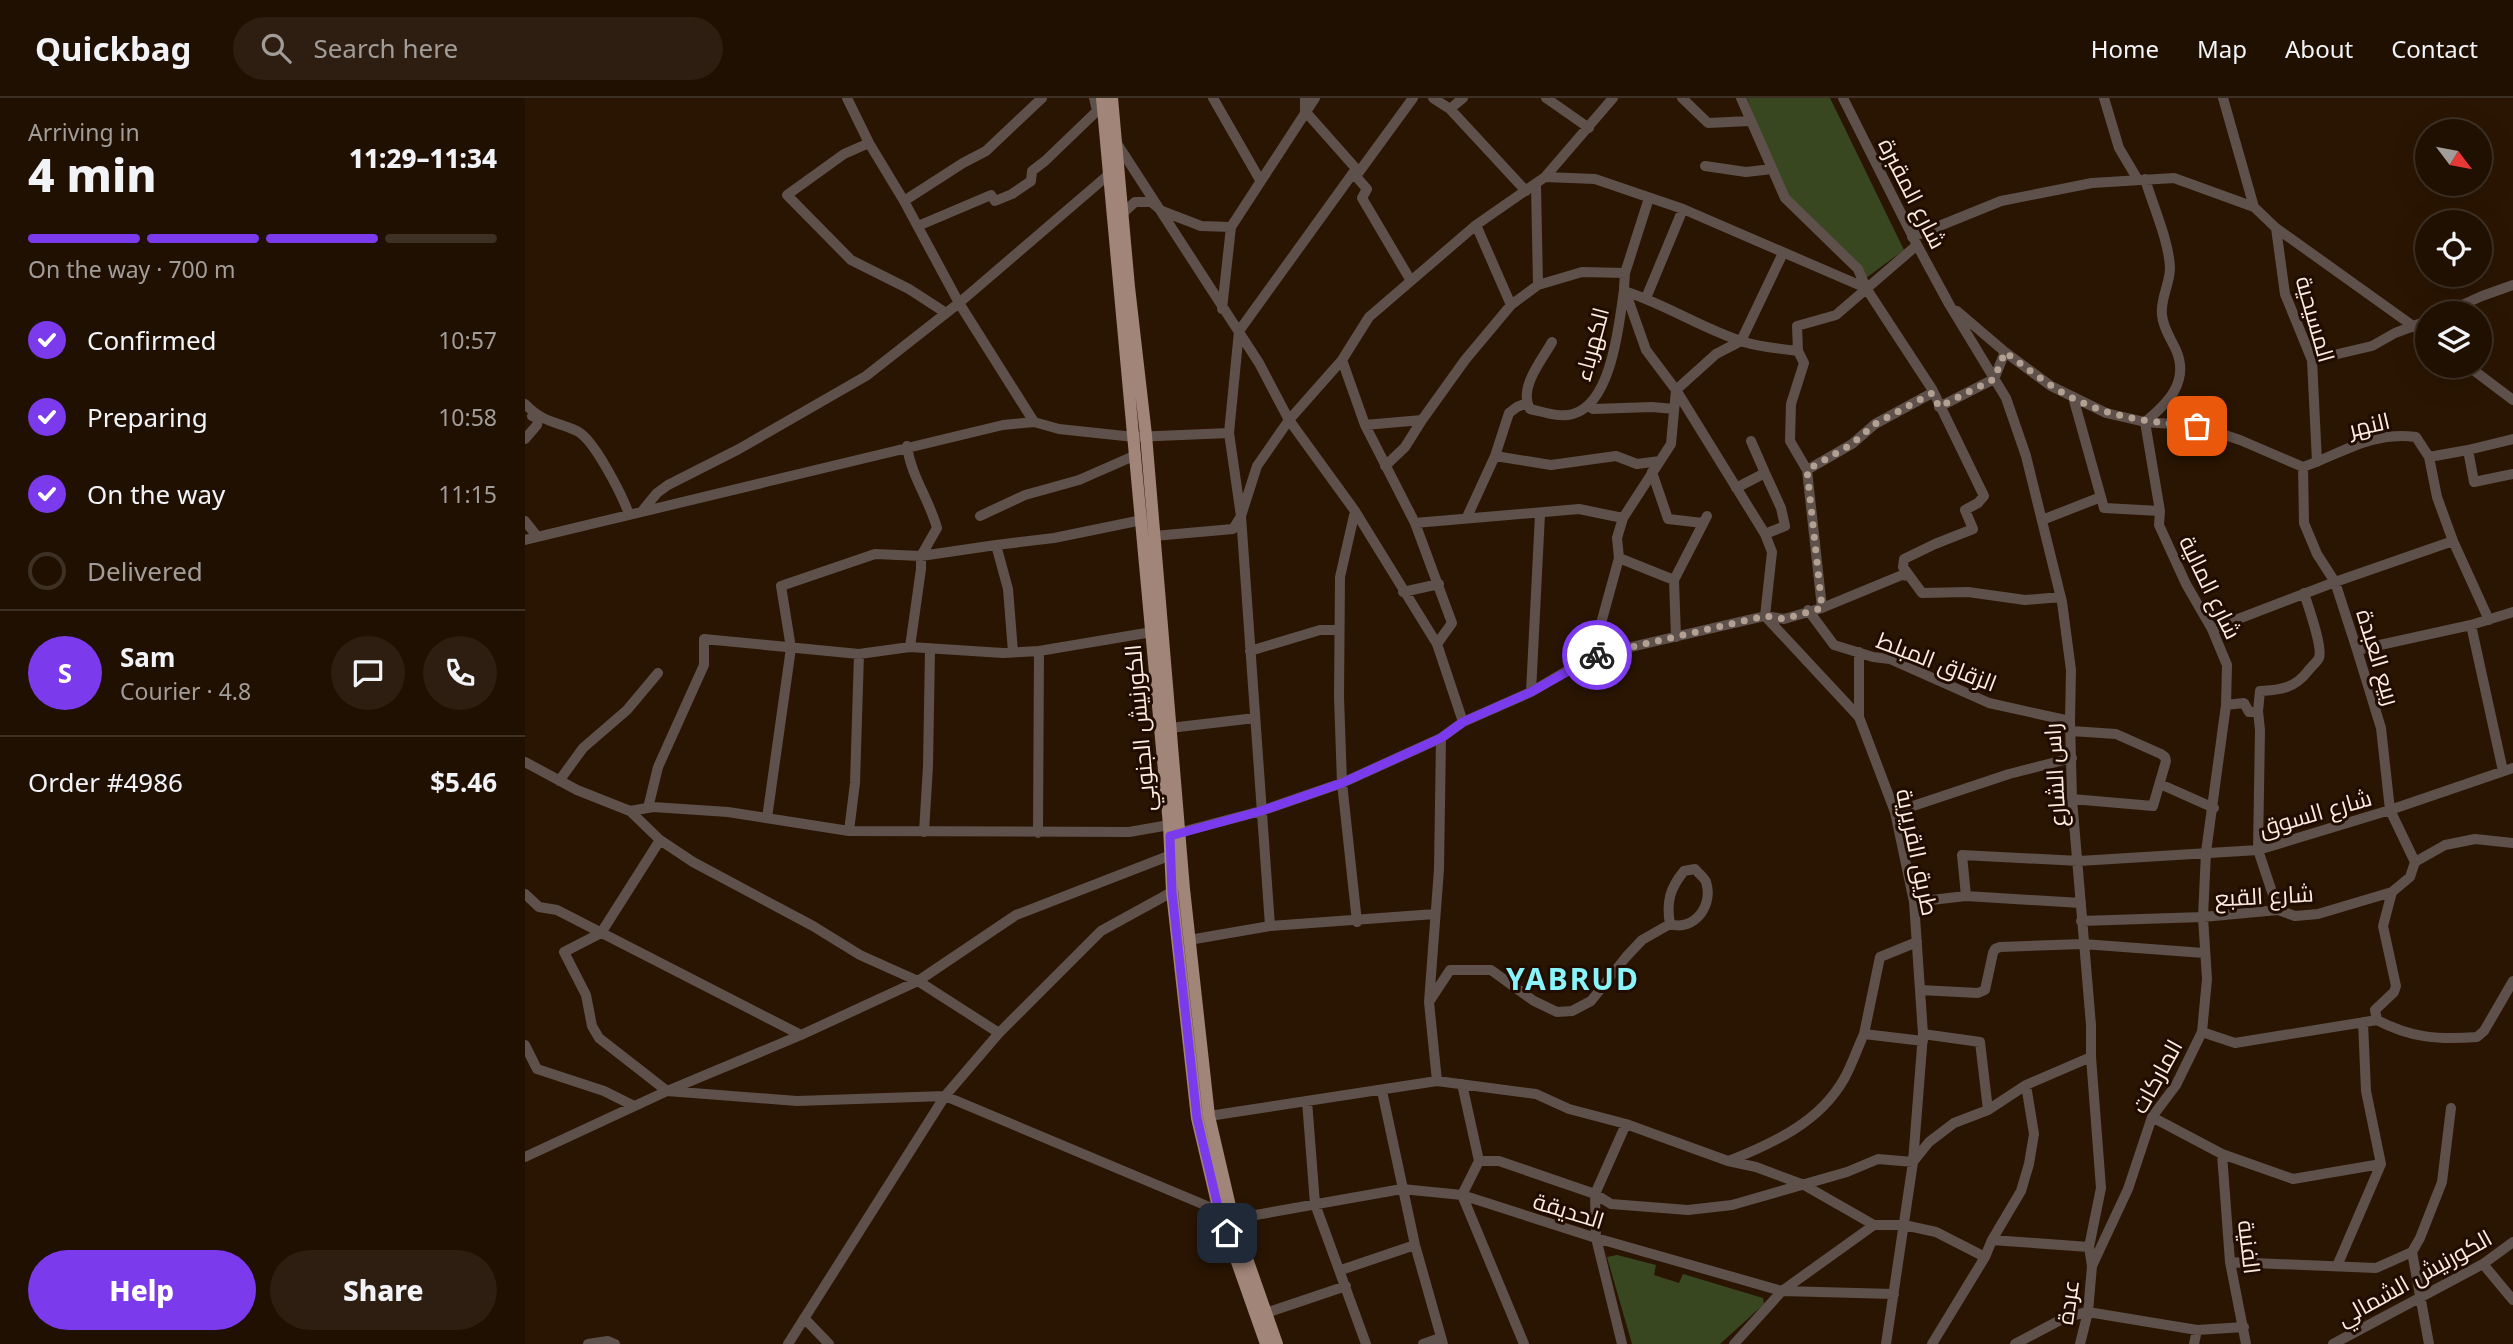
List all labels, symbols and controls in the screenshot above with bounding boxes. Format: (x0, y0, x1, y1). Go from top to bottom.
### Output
search box (233, 17, 723, 80)
text: Quickbag (35, 26, 191, 71)
icon: search (257, 29, 295, 67)
text: Search here (313, 30, 458, 66)
text: Home (2091, 32, 2159, 65)
text: Map (2197, 32, 2247, 65)
text: About (2285, 32, 2353, 65)
text: Contact (2391, 32, 2478, 65)
text: Arriving in (28, 116, 140, 148)
north arrow (2415, 119, 2492, 196)
map controls (2415, 119, 2492, 378)
street label: شارع المقبرة (1871, 132, 1955, 254)
text: 11:29–11:34 (349, 140, 497, 176)
text: 4 min (28, 143, 157, 205)
button: locate (2415, 210, 2492, 287)
text: On the way · 700 m (28, 253, 235, 285)
street label: المسيحية (2288, 272, 2344, 366)
button: layers (2415, 301, 2492, 378)
street label: الكهرباء (1566, 304, 1616, 384)
icon: check (28, 321, 66, 359)
text: Confirmed (87, 322, 217, 358)
text: 10:57 (438, 324, 497, 356)
pin (2167, 396, 2227, 456)
icon: check (28, 398, 66, 436)
text: Preparing (87, 399, 208, 435)
text: 10:58 (438, 401, 497, 433)
street label: النهر (2343, 404, 2393, 445)
icon: bag (2178, 407, 2216, 445)
icon: check (28, 475, 66, 513)
text: On the way (87, 476, 225, 512)
text: 11:15 (438, 478, 497, 510)
street label: شارع المالية (2171, 530, 2250, 645)
text: Delivered (87, 553, 203, 589)
street label: ربيع العبدة (2348, 605, 2409, 709)
courier (1562, 620, 1632, 690)
street label: الزقاق المبلط (1872, 623, 2002, 699)
button: chat (331, 636, 405, 710)
button: phone (423, 636, 497, 710)
icon: bike (1578, 636, 1616, 674)
text: Sam (120, 639, 175, 675)
street label: الكورنيش الجنوبي (1116, 643, 1165, 813)
text: S (58, 655, 72, 691)
text: Courier · 4.8 (120, 675, 251, 707)
street label: راس الشارع (2035, 722, 2074, 828)
text: Order #4986 (28, 764, 183, 800)
text: $5.46 (430, 764, 497, 800)
street label: شارع السوق (2255, 781, 2375, 844)
street label: طريق القريرية (1889, 786, 1947, 918)
street label: شارع القبع (2214, 876, 2314, 915)
district label: YABRUD (1506, 958, 1640, 999)
street label: الماركات (2123, 1033, 2189, 1119)
street label: الحديقة (1529, 1184, 1609, 1236)
pin (1197, 1203, 1257, 1263)
icon: home (1208, 1214, 1246, 1252)
street label: الفنية (2231, 1218, 2269, 1276)
street label: الكورنيش الشمالي (2331, 1221, 2499, 1335)
button: Help (28, 1250, 256, 1330)
button: Share (270, 1250, 497, 1330)
street label: عردة (2048, 1277, 2086, 1327)

